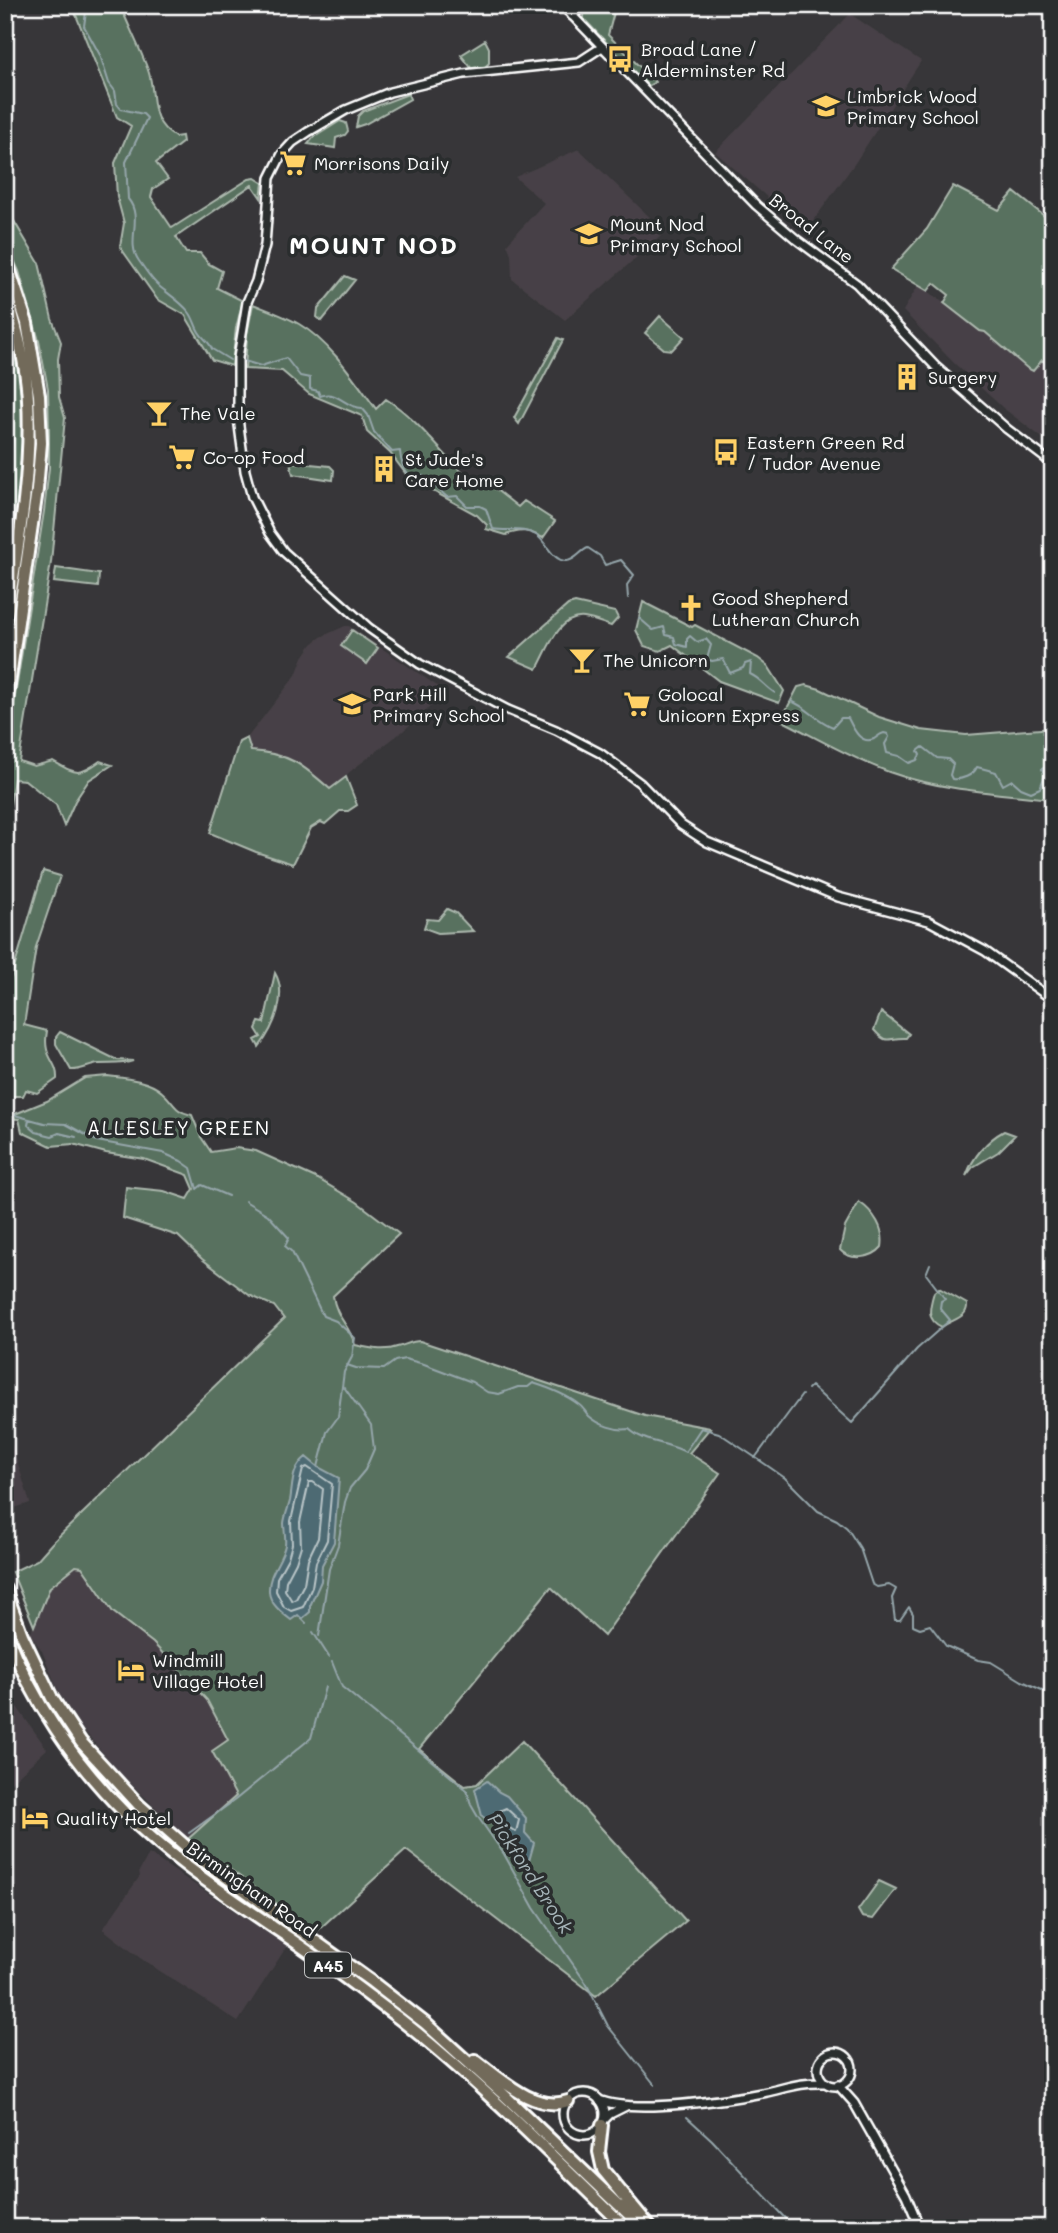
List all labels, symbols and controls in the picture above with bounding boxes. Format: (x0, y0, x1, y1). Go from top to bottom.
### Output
place label: Broad Lane / Alderminster Rd (641, 37, 785, 82)
bus stop icon: Broad Lane / Alderminster Rd (605, 44, 635, 74)
place label: Limbrick Wood Primary School (847, 84, 979, 129)
school or university icon: Limbrick Wood Primary School (811, 91, 841, 121)
supermarket icon: Morrisons Daily (278, 148, 308, 178)
place label: Morrisons Daily (314, 151, 450, 175)
street label: Broad Lane (765, 187, 859, 269)
place label: Mount Nod Primary School (610, 212, 742, 257)
school or university icon: Mount Nod Primary School (574, 219, 604, 249)
district label: MOUNT NOD (289, 229, 459, 260)
building icon: Surgery (892, 362, 922, 392)
place label: Surgery (928, 365, 997, 389)
bar icon: The Vale (144, 398, 174, 428)
place label: The Vale (180, 401, 256, 425)
place label: Eastern Green Rd / Tudor Avenue (747, 430, 904, 475)
bus stop icon: Eastern Green Rd / Tudor Avenue (711, 437, 741, 467)
supermarket icon: Co-op Food (167, 442, 197, 472)
place label: Co-op Food (203, 445, 304, 469)
place label: St Jude's Care Home (405, 447, 504, 492)
building icon: St Jude's Care Home (369, 454, 399, 484)
place label: Good Shepherd Lutheran Church (712, 586, 859, 631)
church icon: Good Shepherd Lutheran Church (676, 593, 706, 623)
bar icon: The Unicorn (567, 645, 597, 675)
place label: The Unicorn (603, 648, 708, 672)
place label: Park Hill Primary School (373, 682, 505, 727)
place label: Golocal Unicorn Express (658, 682, 800, 727)
school or university icon: Park Hill Primary School (337, 689, 367, 719)
supermarket icon: Golocal Unicorn Express (622, 689, 652, 719)
district label: ALLESLEY GREEN (87, 1115, 271, 1140)
place label: Windmill Village Hotel (152, 1648, 264, 1693)
hotel icon: Windmill Village Hotel (116, 1655, 146, 1685)
hotel icon: Quality Hotel (20, 1803, 50, 1833)
place label: Quality Hotel (56, 1806, 171, 1830)
water label: Pickford Brook (483, 1808, 580, 1939)
street label: Birmingham Road (183, 1835, 321, 1943)
road number: A45 (305, 1952, 351, 1978)

